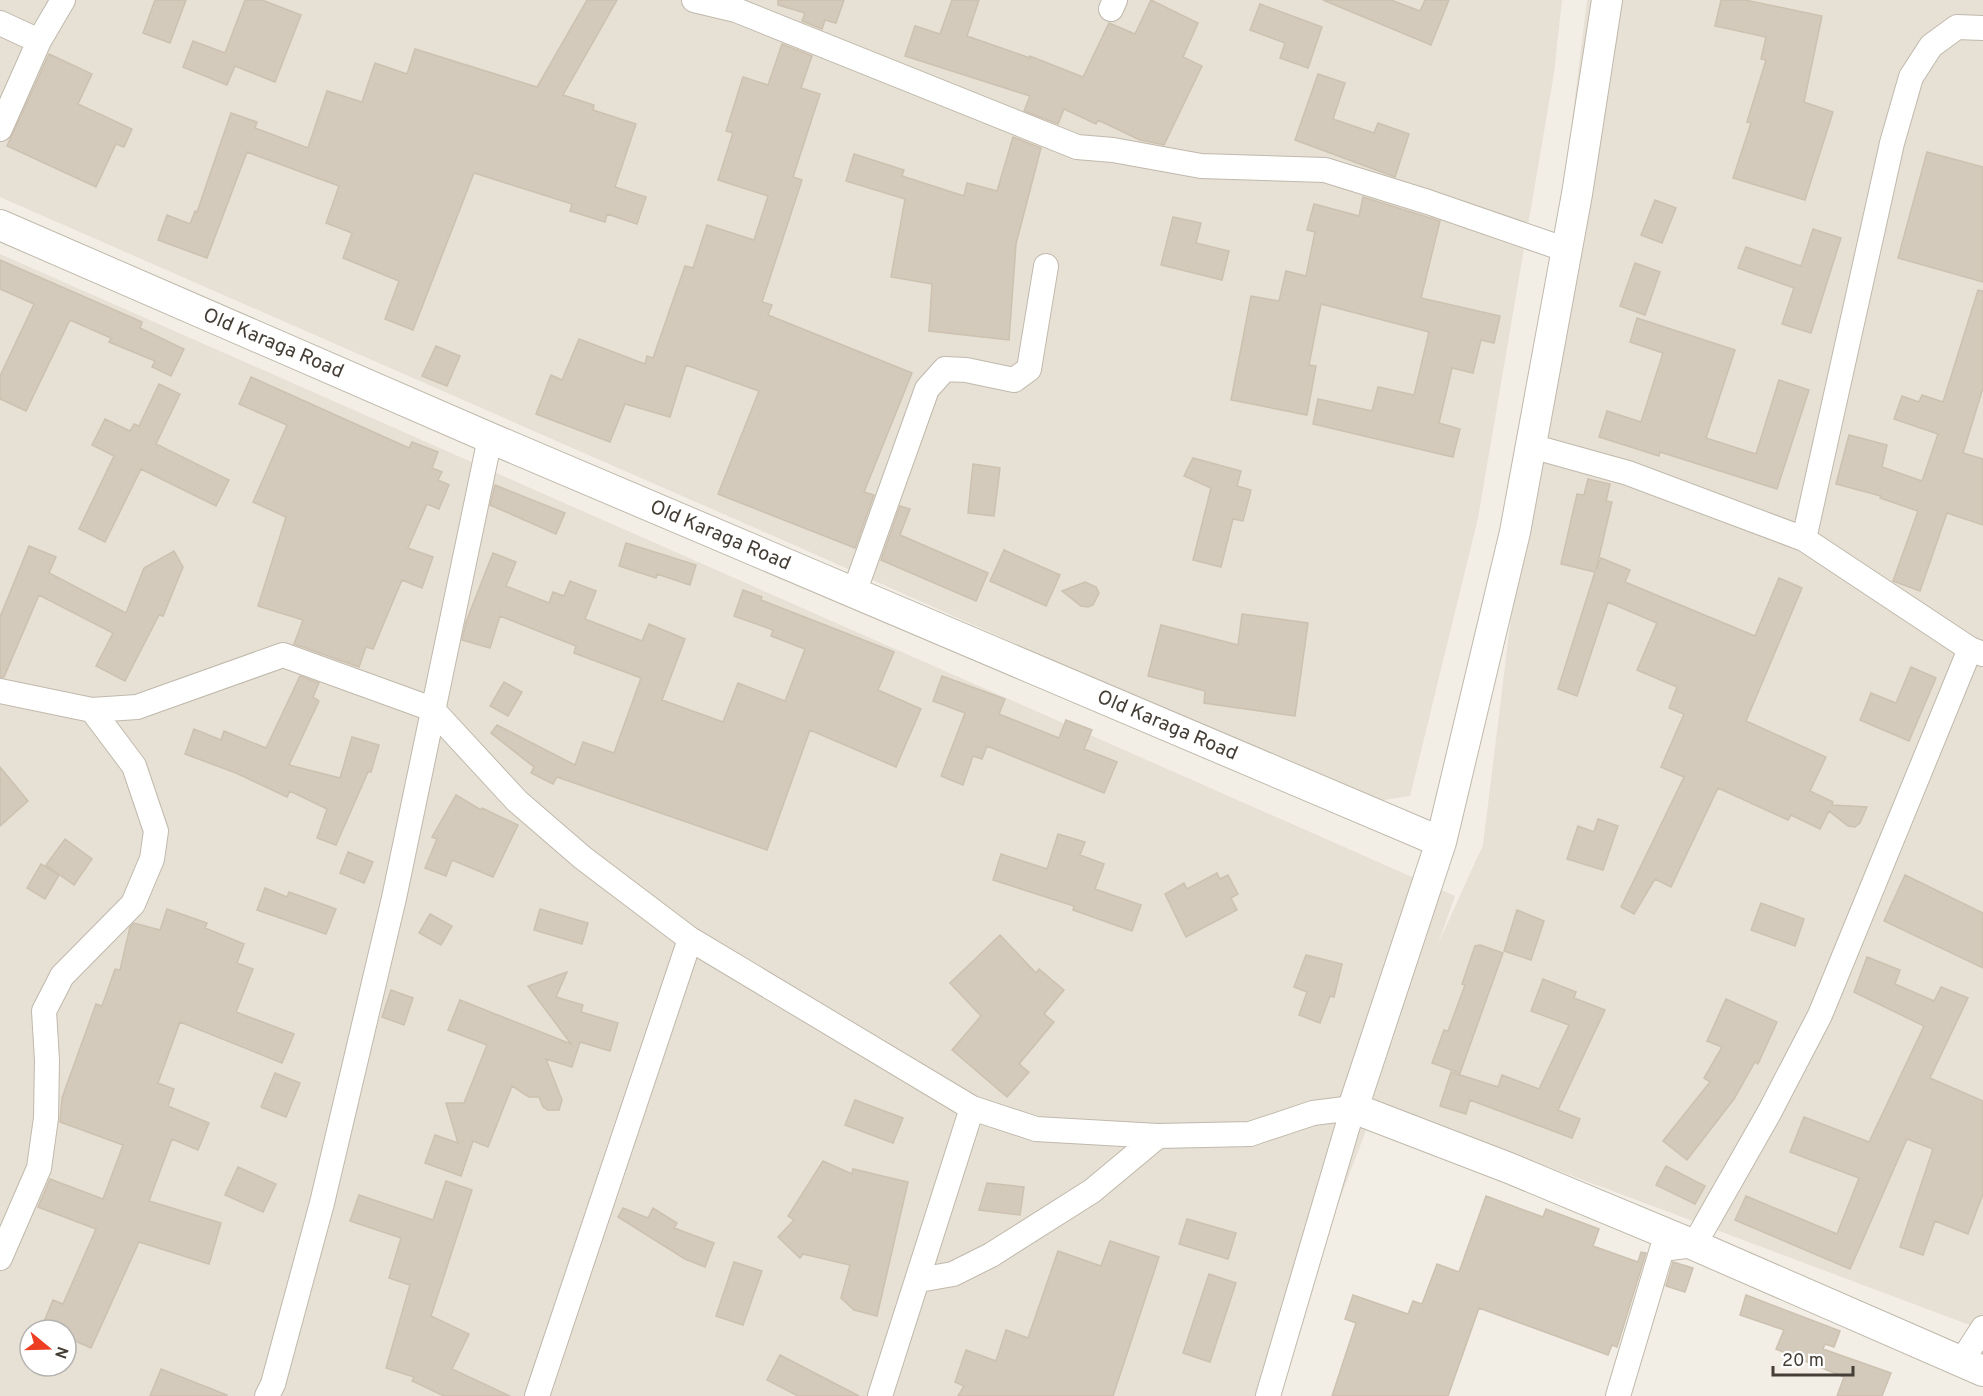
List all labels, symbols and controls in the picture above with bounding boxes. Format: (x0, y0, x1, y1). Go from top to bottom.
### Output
street label: Old Karaga Road (199, 303, 347, 385)
street label: Old Karaga Road (646, 495, 794, 577)
street label: Old Karaga Road (1093, 685, 1241, 767)
north arrow (18, 1318, 78, 1378)
scale bar (1773, 1339, 1852, 1377)
text: N (49, 1344, 72, 1361)
text: 20 m (1782, 1350, 1824, 1373)

